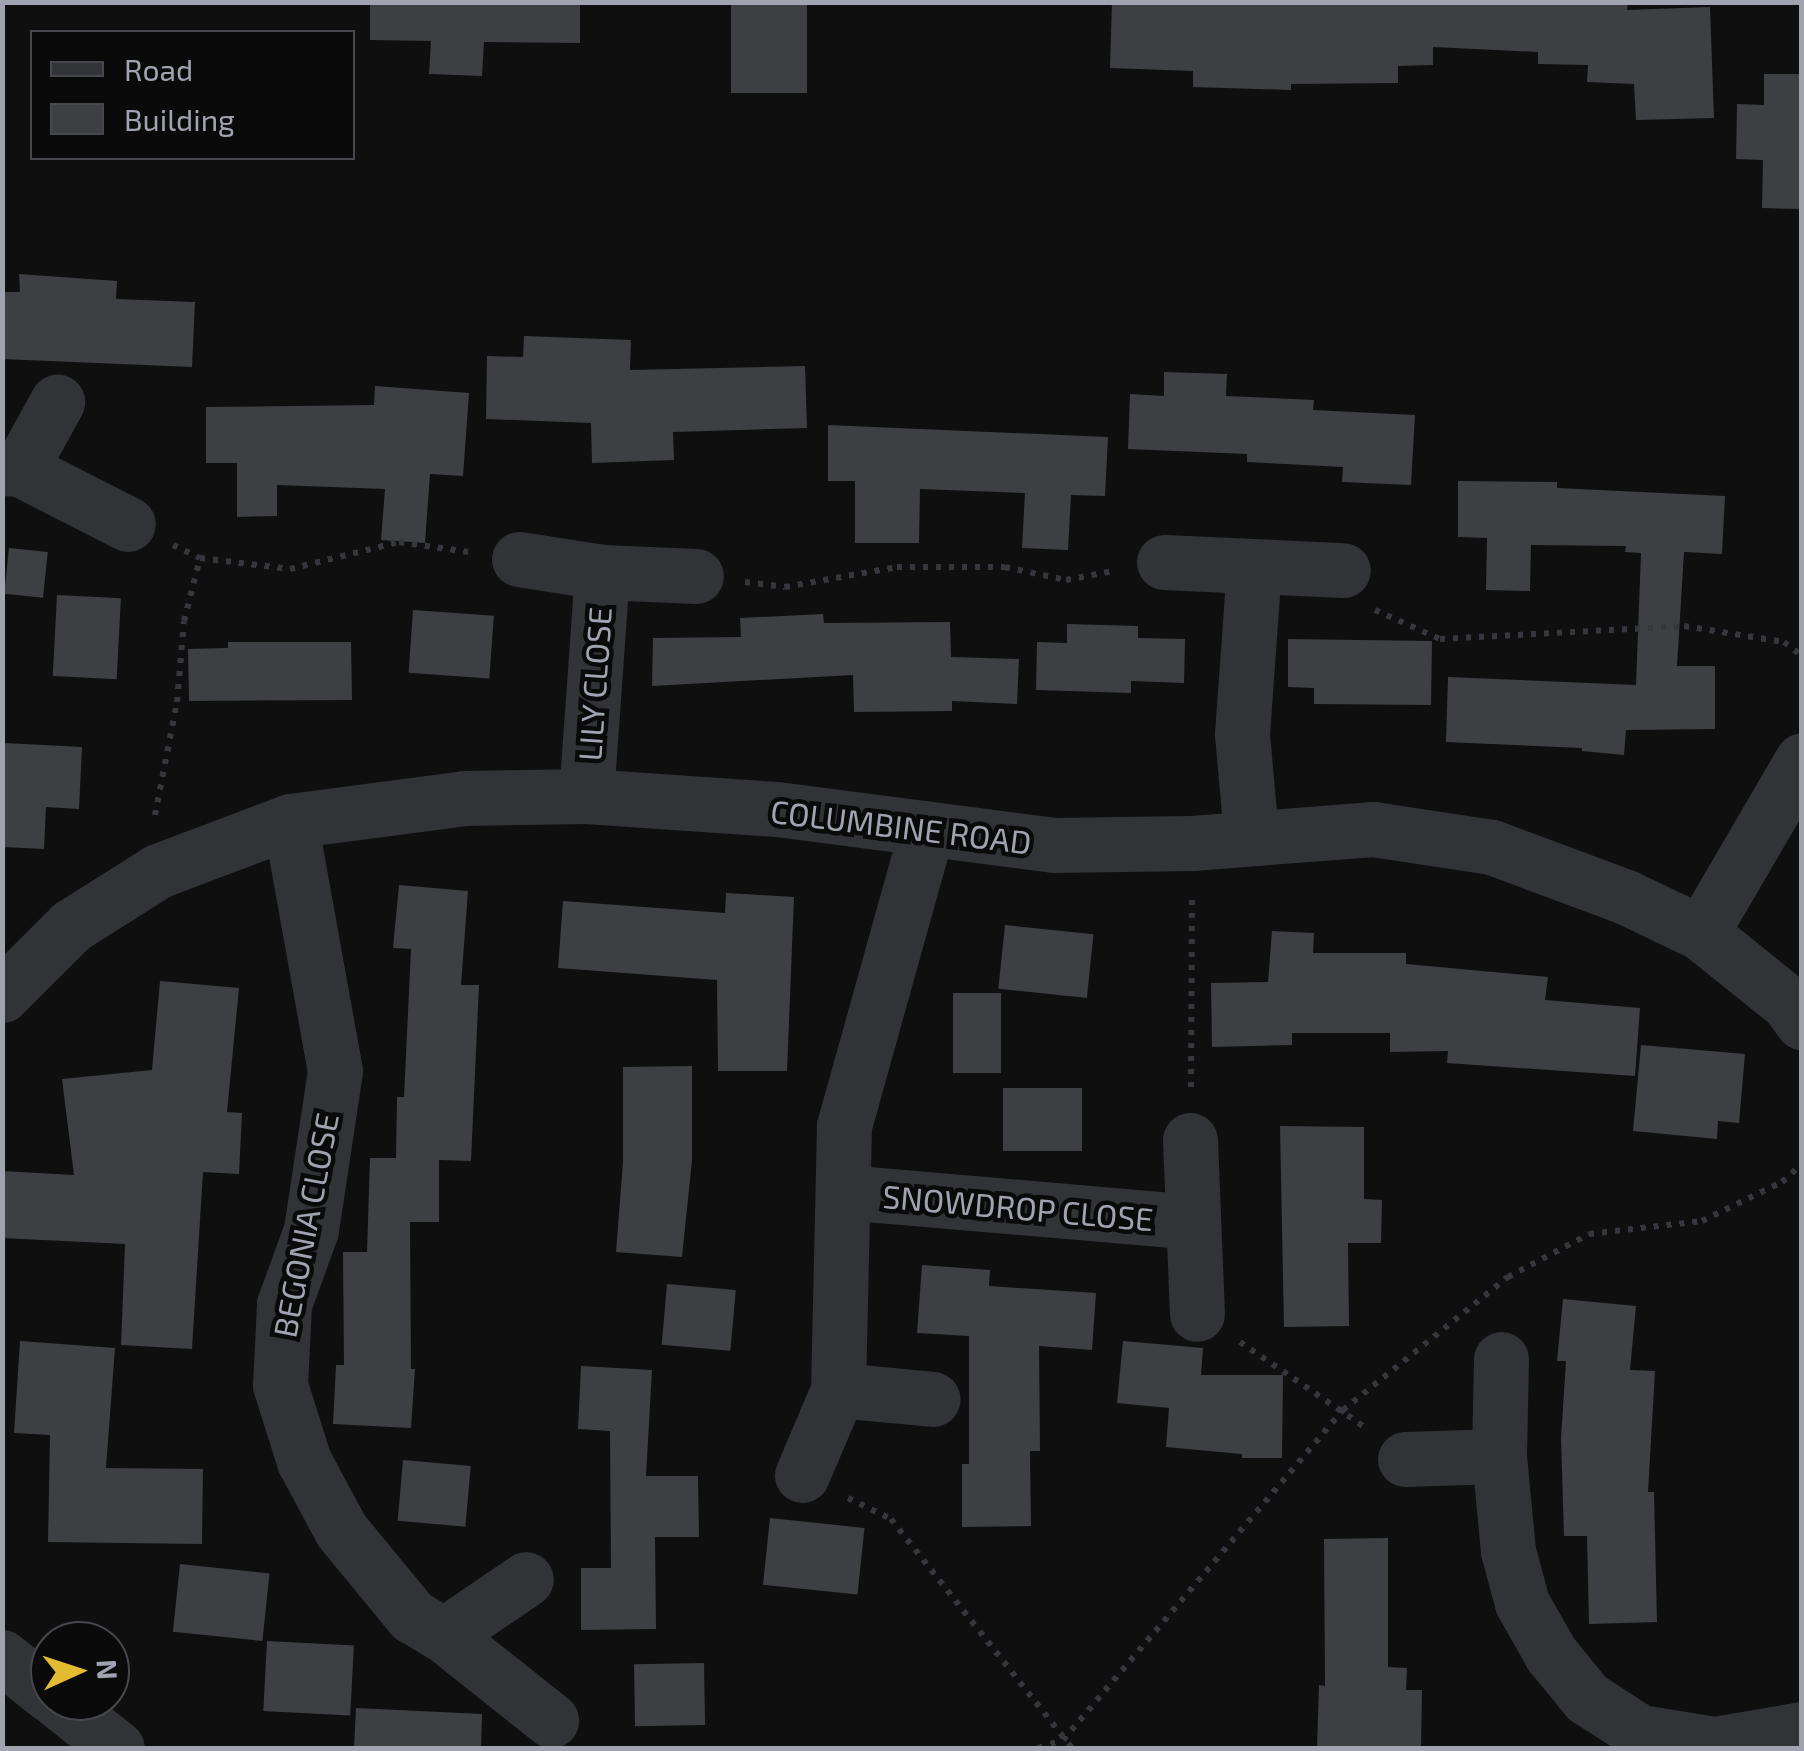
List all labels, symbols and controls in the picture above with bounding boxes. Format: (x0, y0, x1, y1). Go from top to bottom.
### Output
legend (30, 30, 355, 160)
text: Road (124, 51, 193, 87)
text: Building (124, 101, 235, 137)
street label: LILY CLOSE (569, 605, 619, 763)
street label: COLUMBINE ROAD (768, 791, 1034, 861)
street label: BEGONIA CLOSE (264, 1109, 346, 1341)
street label: SNOWDROP CLOSE (881, 1176, 1155, 1238)
north arrow (30, 1621, 130, 1721)
text: N (90, 1659, 125, 1681)

